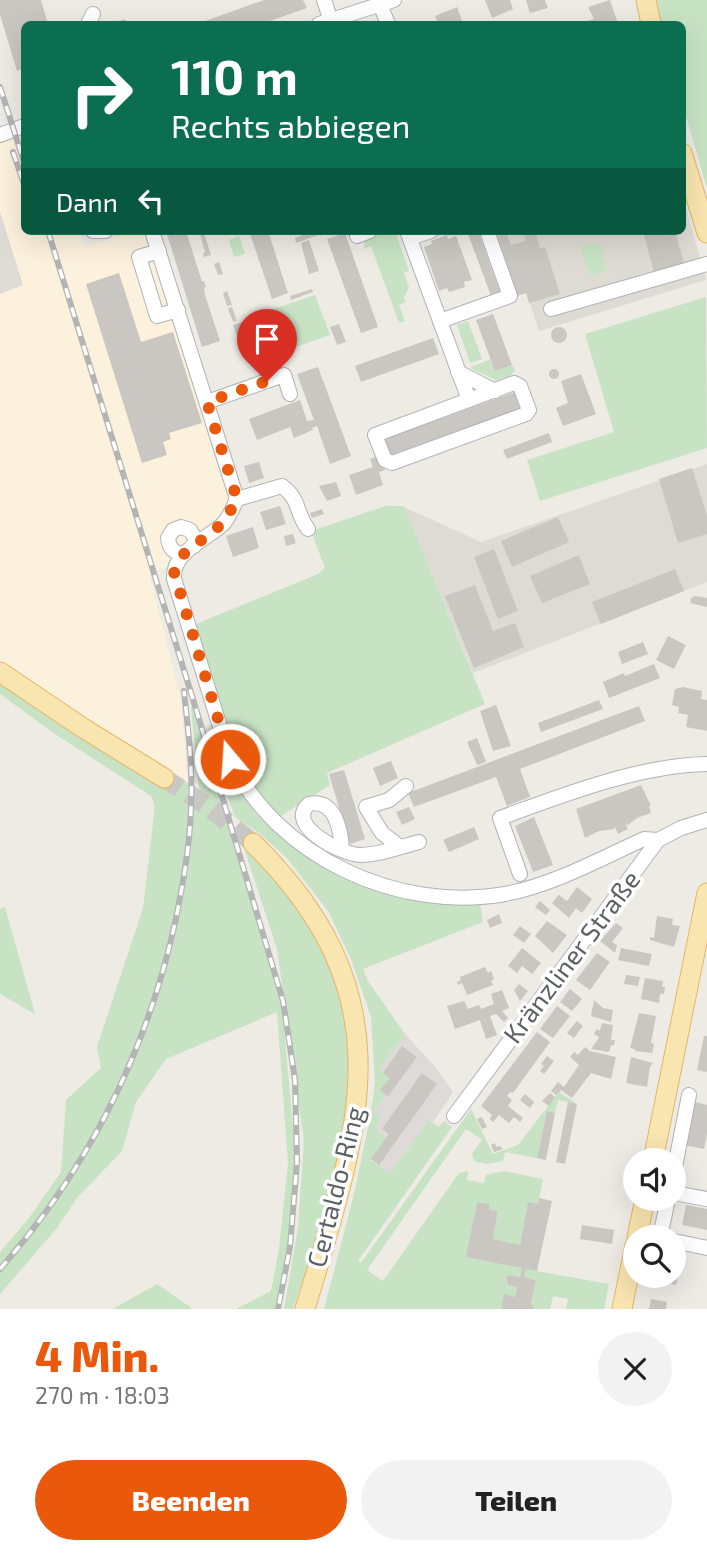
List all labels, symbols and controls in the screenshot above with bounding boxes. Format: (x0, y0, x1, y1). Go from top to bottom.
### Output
text: 110 m (171, 46, 298, 105)
icon: right (56, 49, 147, 140)
text: Rechts abbiegen (171, 106, 410, 144)
icon: left (132, 182, 170, 220)
text: Dann (56, 186, 118, 217)
pin (237, 309, 297, 381)
icon: arrive (248, 320, 286, 358)
position arrow (193, 722, 267, 796)
street label: Kränzliner Straße (496, 864, 646, 1048)
street label: Certaldo-Ring (300, 1103, 369, 1270)
map controls (623, 1148, 686, 1288)
button: sound (623, 1148, 686, 1211)
button: search (623, 1225, 686, 1288)
text: 4 Min. (35, 1330, 159, 1380)
button: close (598, 1332, 672, 1406)
text: 270 m · 18:03 (35, 1381, 170, 1409)
button: Beenden (35, 1460, 347, 1540)
button: Teilen (361, 1460, 672, 1540)

